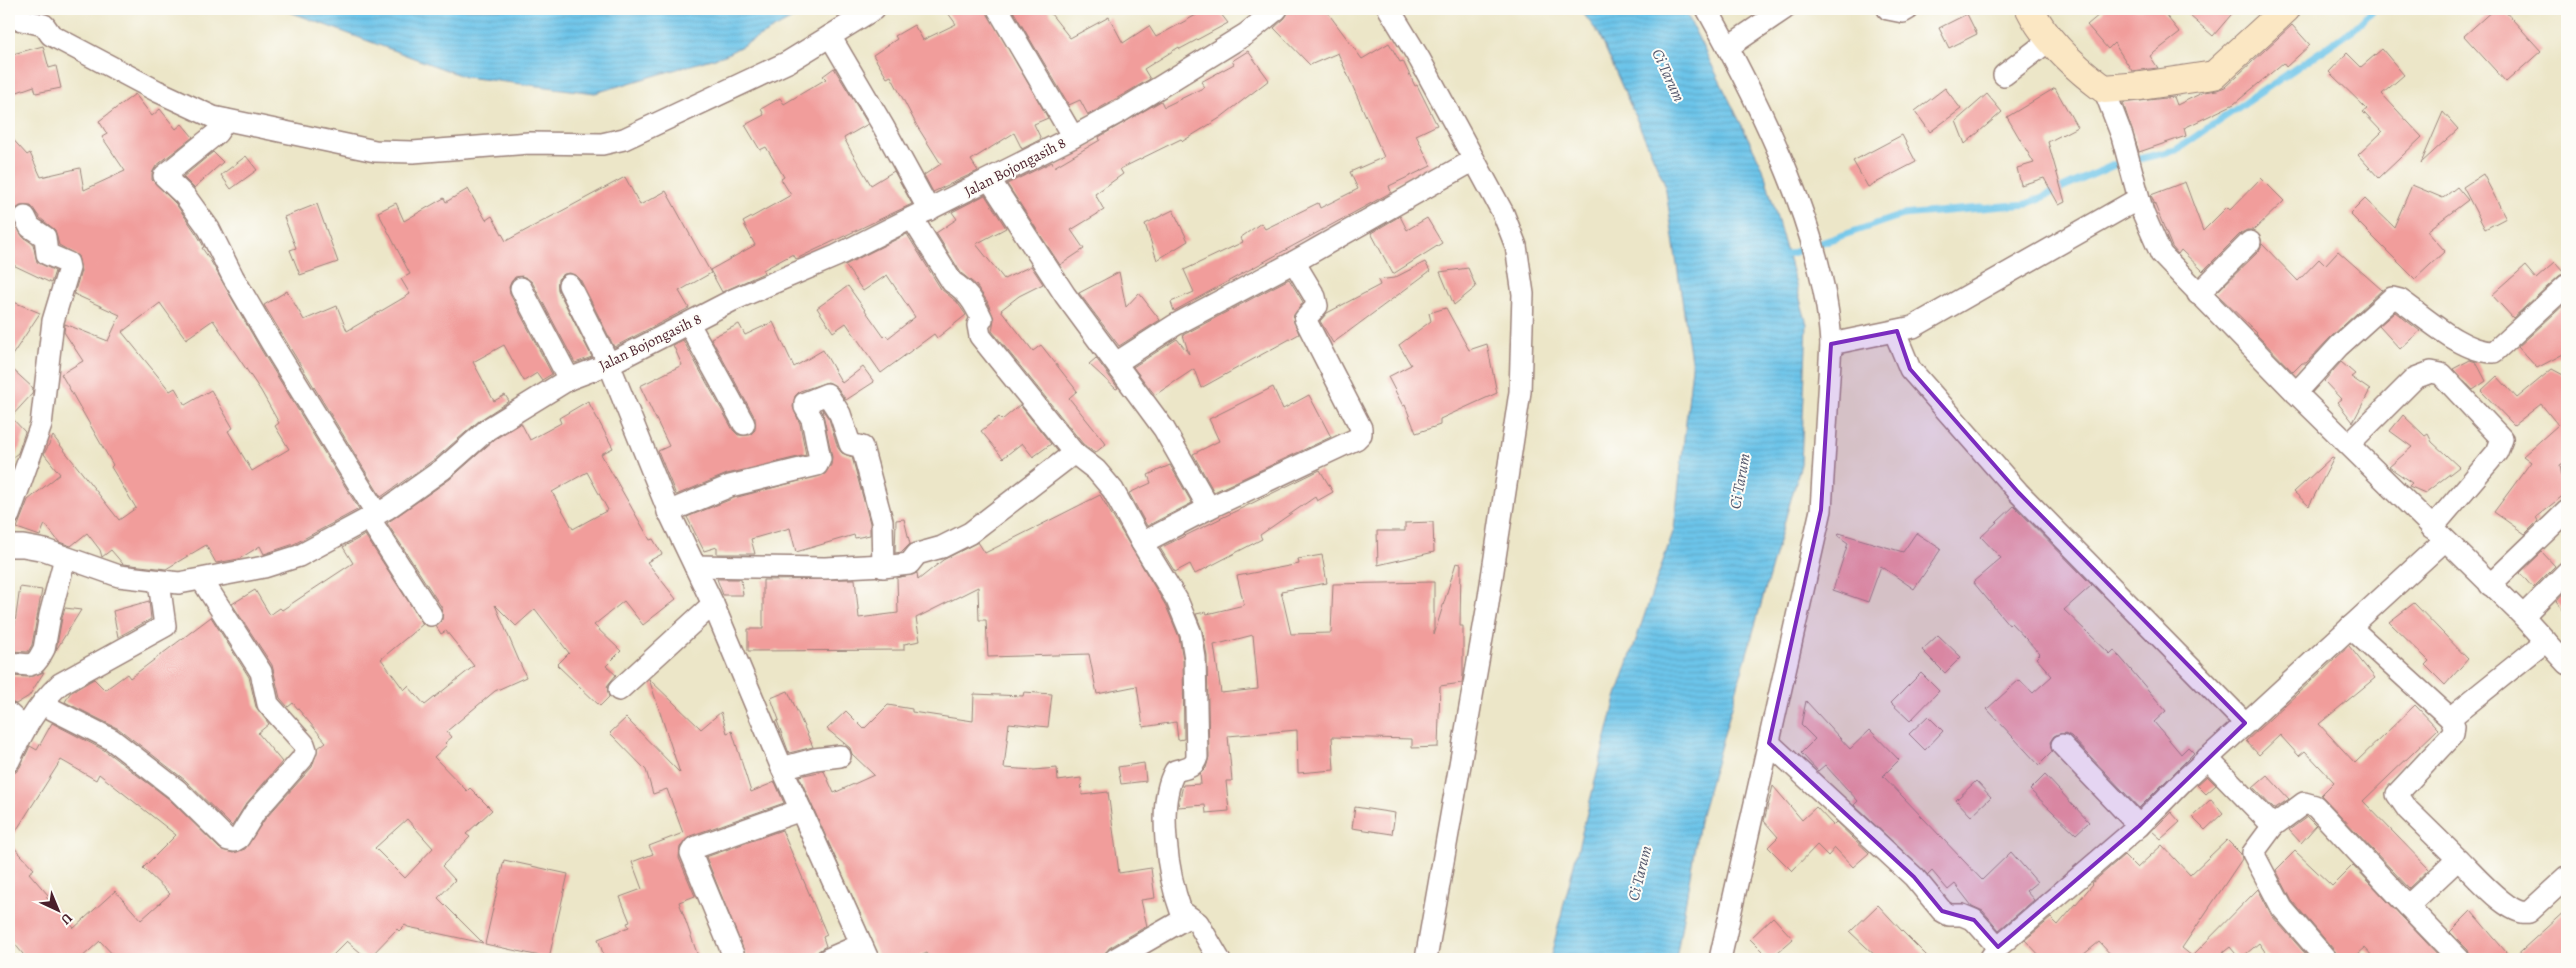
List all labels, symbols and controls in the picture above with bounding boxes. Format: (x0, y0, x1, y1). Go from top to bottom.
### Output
water label: Ci Tarum (1646, 45, 1690, 106)
street label: Jalan Bojongasih 8 (961, 133, 1069, 201)
street label: Jalan Bojongasih 8 (595, 309, 705, 375)
water label: Ci Tarum (1724, 451, 1756, 511)
water label: Ci Tarum (1623, 843, 1657, 903)
north arrow (32, 886, 82, 936)
text: U (57, 909, 77, 929)

